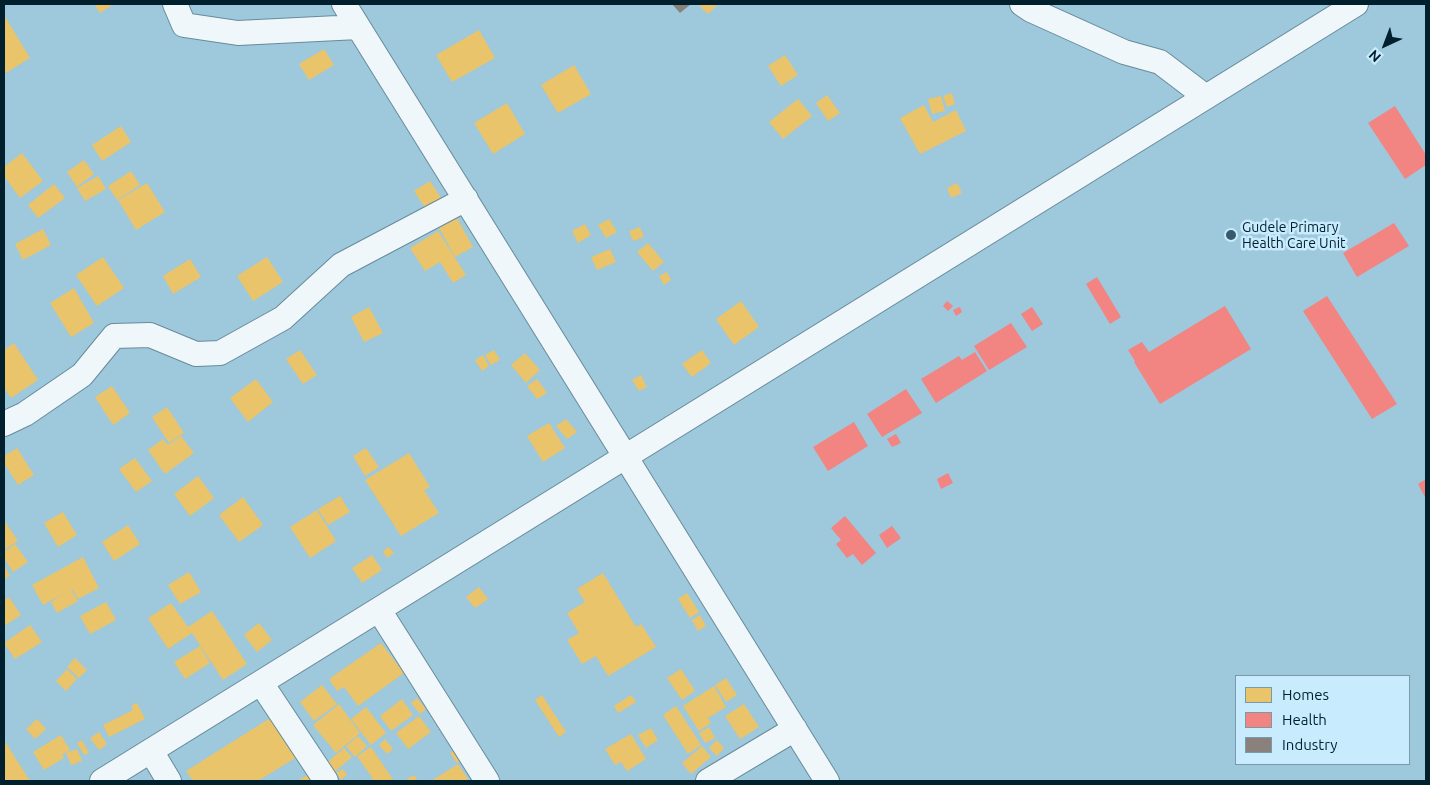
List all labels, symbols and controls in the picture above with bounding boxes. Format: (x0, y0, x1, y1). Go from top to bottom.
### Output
north arrow (1360, 20, 1410, 70)
text: N (1365, 47, 1384, 65)
place label: Gudele Primary Health Care Unit (1242, 219, 1346, 252)
marker: Gudele Primary Health Care Unit (1224, 228, 1238, 242)
legend (1235, 675, 1410, 765)
text: Homes (1282, 686, 1329, 703)
text: Health (1282, 711, 1327, 728)
text: Industry (1282, 736, 1337, 753)

